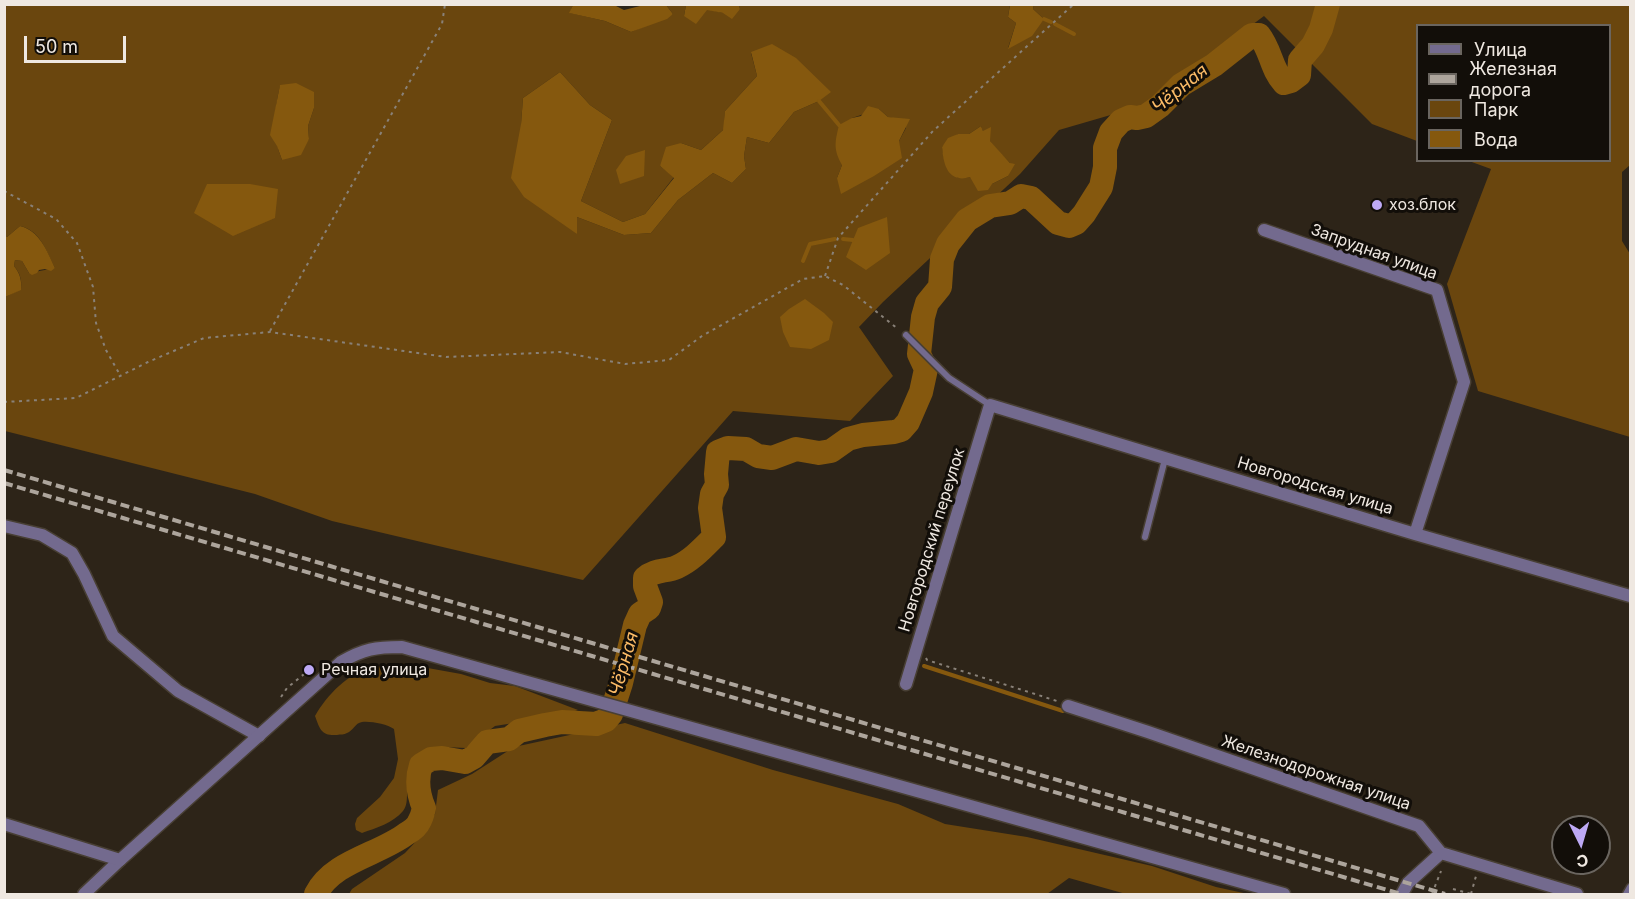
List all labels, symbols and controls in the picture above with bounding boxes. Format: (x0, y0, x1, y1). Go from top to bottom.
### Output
scale bar (27, 24, 129, 62)
legend (1416, 24, 1611, 162)
text: 50 m (35, 36, 78, 57)
text: Улица (1474, 39, 1527, 60)
text: Железная дорога (1469, 58, 1557, 100)
water label: Чёрная (1148, 60, 1212, 118)
text: Парк (1474, 99, 1518, 120)
text: Вода (1474, 129, 1518, 150)
place label: хоз.блок (1389, 195, 1456, 215)
marker: хоз.блок (1370, 198, 1384, 212)
street label: Запрудная улица (1308, 220, 1440, 284)
street label: Новгородский переулок (895, 446, 969, 634)
street label: Новгородская улица (1235, 453, 1395, 519)
water label: Чёрная (605, 629, 643, 699)
place label: Речная улица (321, 660, 427, 680)
marker: Речная улица (302, 663, 316, 677)
street label: Железнодорожная улица (1219, 732, 1413, 814)
north arrow (1551, 815, 1611, 875)
text: С (1576, 850, 1589, 871)

